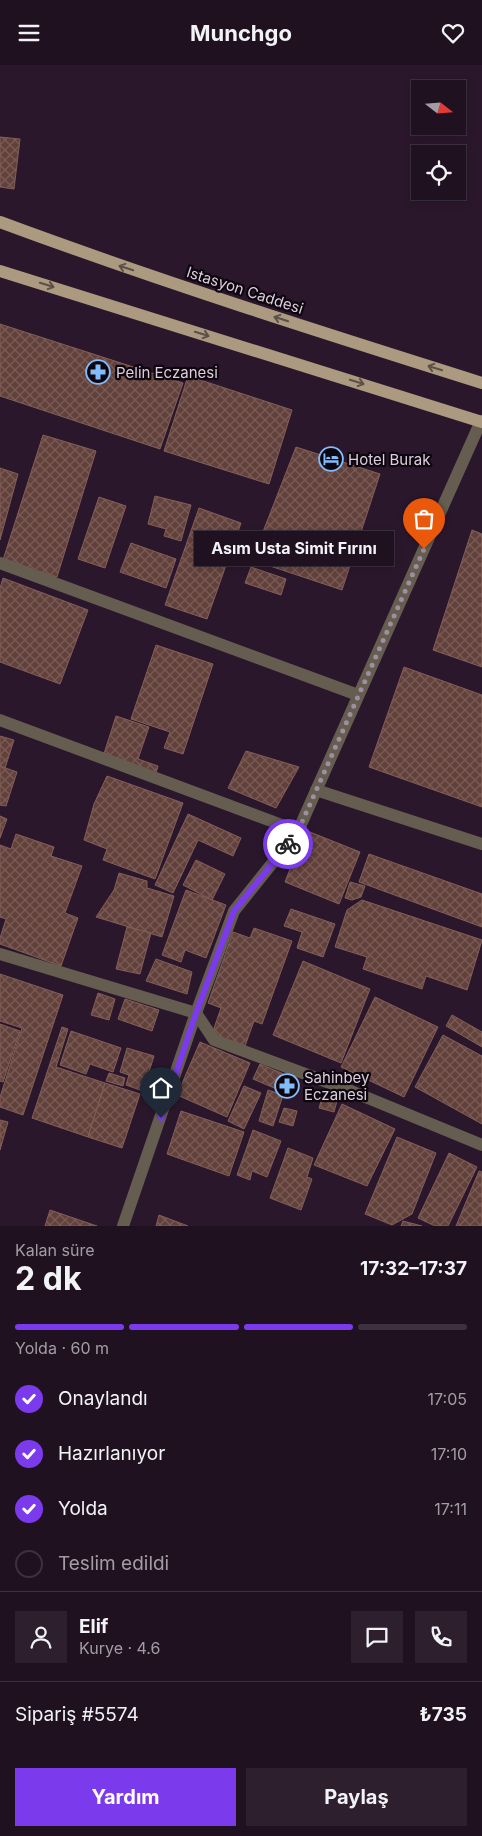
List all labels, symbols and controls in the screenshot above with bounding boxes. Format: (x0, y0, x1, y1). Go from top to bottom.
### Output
icon: menu (15, 19, 43, 47)
icon: heart (439, 19, 467, 47)
text: Munchgo (190, 20, 292, 46)
north arrow (411, 80, 466, 135)
map controls (411, 80, 466, 200)
button: locate (411, 145, 466, 200)
one-way arrow (119, 262, 135, 272)
street label: Istasyon Caddesi (184, 262, 306, 318)
one-way arrow (38, 281, 54, 291)
one-way arrow (273, 314, 289, 323)
one-way arrow (193, 329, 209, 339)
pharmacy icon: Pelin Eczanesi (85, 359, 111, 385)
place label: Pelin Eczanesi (116, 363, 218, 382)
one-way arrow (428, 363, 444, 373)
one-way arrow (348, 378, 364, 388)
hotel icon: Hotel Burak (318, 446, 344, 472)
place label: Hotel Burak (348, 450, 431, 469)
pin (403, 498, 445, 549)
icon: bag (410, 505, 438, 533)
callout: Asım Usta Simit Fırını (194, 531, 394, 567)
text: Asım Usta Simit Fırını (211, 538, 377, 558)
courier (263, 819, 313, 869)
icon: bike (274, 830, 302, 858)
pin (140, 1067, 182, 1118)
place label: Sahinbey Eczanesi (304, 1068, 370, 1104)
pharmacy icon: Sahinbey Eczanesi (274, 1073, 300, 1099)
icon: home (147, 1074, 175, 1102)
text: Kalan süre (15, 1240, 95, 1260)
text: 17:32–17:37 (360, 1257, 467, 1280)
text: 2 dk (15, 1259, 81, 1298)
text: Yolda · 60 m (15, 1338, 109, 1358)
icon: check (15, 1385, 43, 1413)
text: Onaylandı (58, 1387, 148, 1410)
text: 17:05 (428, 1389, 467, 1409)
icon: check (15, 1440, 43, 1468)
text: Hazırlanıyor (58, 1442, 165, 1465)
text: 17:10 (431, 1444, 467, 1464)
icon: check (15, 1495, 43, 1523)
text: Yolda (58, 1497, 108, 1520)
text: 17:11 (434, 1499, 467, 1519)
text: Teslim edildi (58, 1552, 169, 1575)
button: person (15, 1611, 67, 1663)
button: chat (351, 1611, 403, 1663)
button: phone (415, 1611, 467, 1663)
text: Elif (79, 1615, 108, 1638)
text: Kurye · 4.6 (79, 1638, 160, 1658)
text: Sipariş #5574 (15, 1703, 139, 1726)
text: ₺735 (420, 1703, 467, 1726)
button: Yardım (15, 1768, 236, 1826)
button: Paylaş (246, 1768, 467, 1826)

